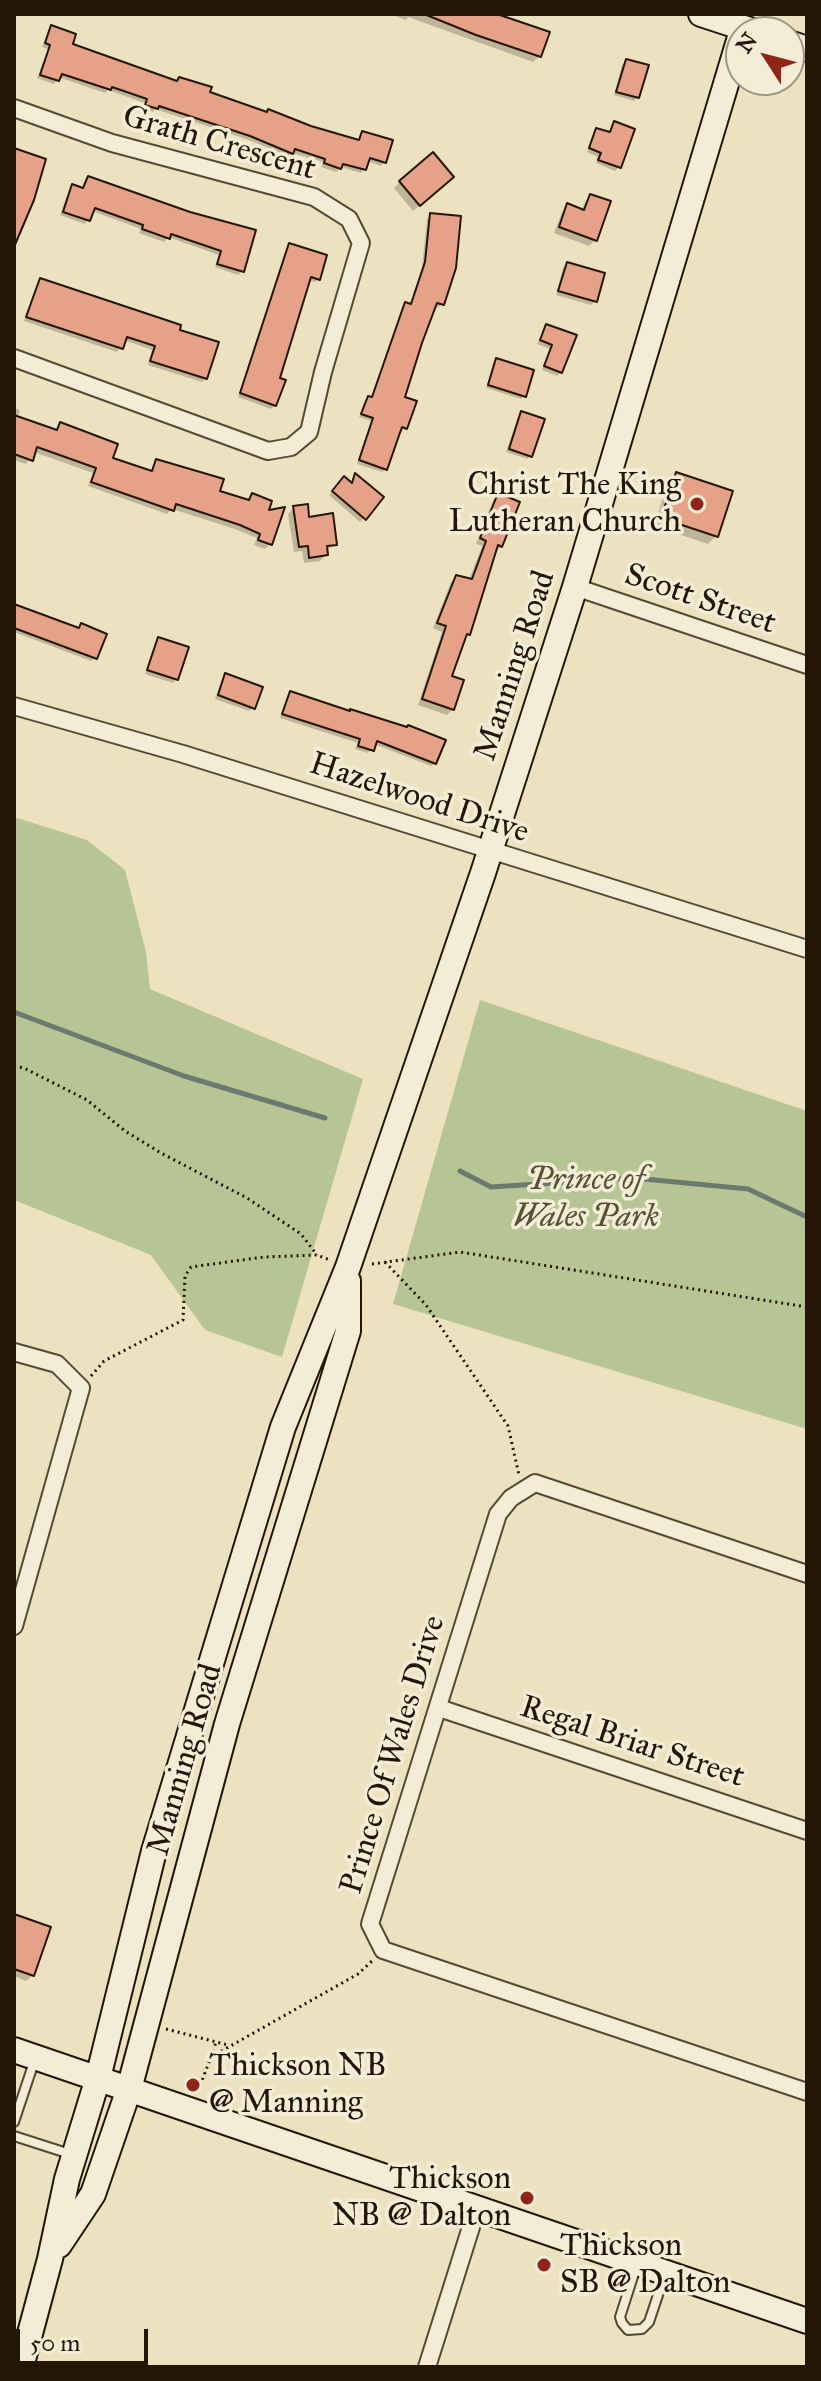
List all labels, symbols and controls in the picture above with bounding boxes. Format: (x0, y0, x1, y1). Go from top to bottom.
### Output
north arrow (725, 16, 805, 96)
text: N (730, 27, 763, 58)
street label: Grath Crescent (118, 98, 320, 190)
place label: Christ The King Lutheran Church (449, 467, 681, 542)
marker: Christ The King Lutheran Church (688, 495, 706, 513)
street label: Scott Street (619, 556, 781, 644)
street label: Manning Road (467, 566, 565, 766)
street label: Hazelwood Drive (305, 745, 533, 853)
park label: Prince of Wales Park (513, 1162, 659, 1237)
street label: Prince Of Wales Drive (333, 1611, 455, 1899)
street label: Manning Road (140, 1660, 232, 1860)
street label: Regal Briar Street (515, 1689, 749, 1797)
place label: Thickson NB @ Manning (209, 2048, 386, 2123)
marker: Thickson NB @ Manning (184, 2076, 202, 2094)
place label: Thickson NB @ Dalton (332, 2161, 511, 2236)
marker: Thickson NB @ Dalton (518, 2189, 536, 2207)
place label: Thickson SB @ Dalton (560, 2228, 730, 2303)
marker: Thickson SB @ Dalton (535, 2256, 553, 2274)
scale bar (20, 2313, 152, 2363)
text: 50 m (30, 2328, 80, 2358)

